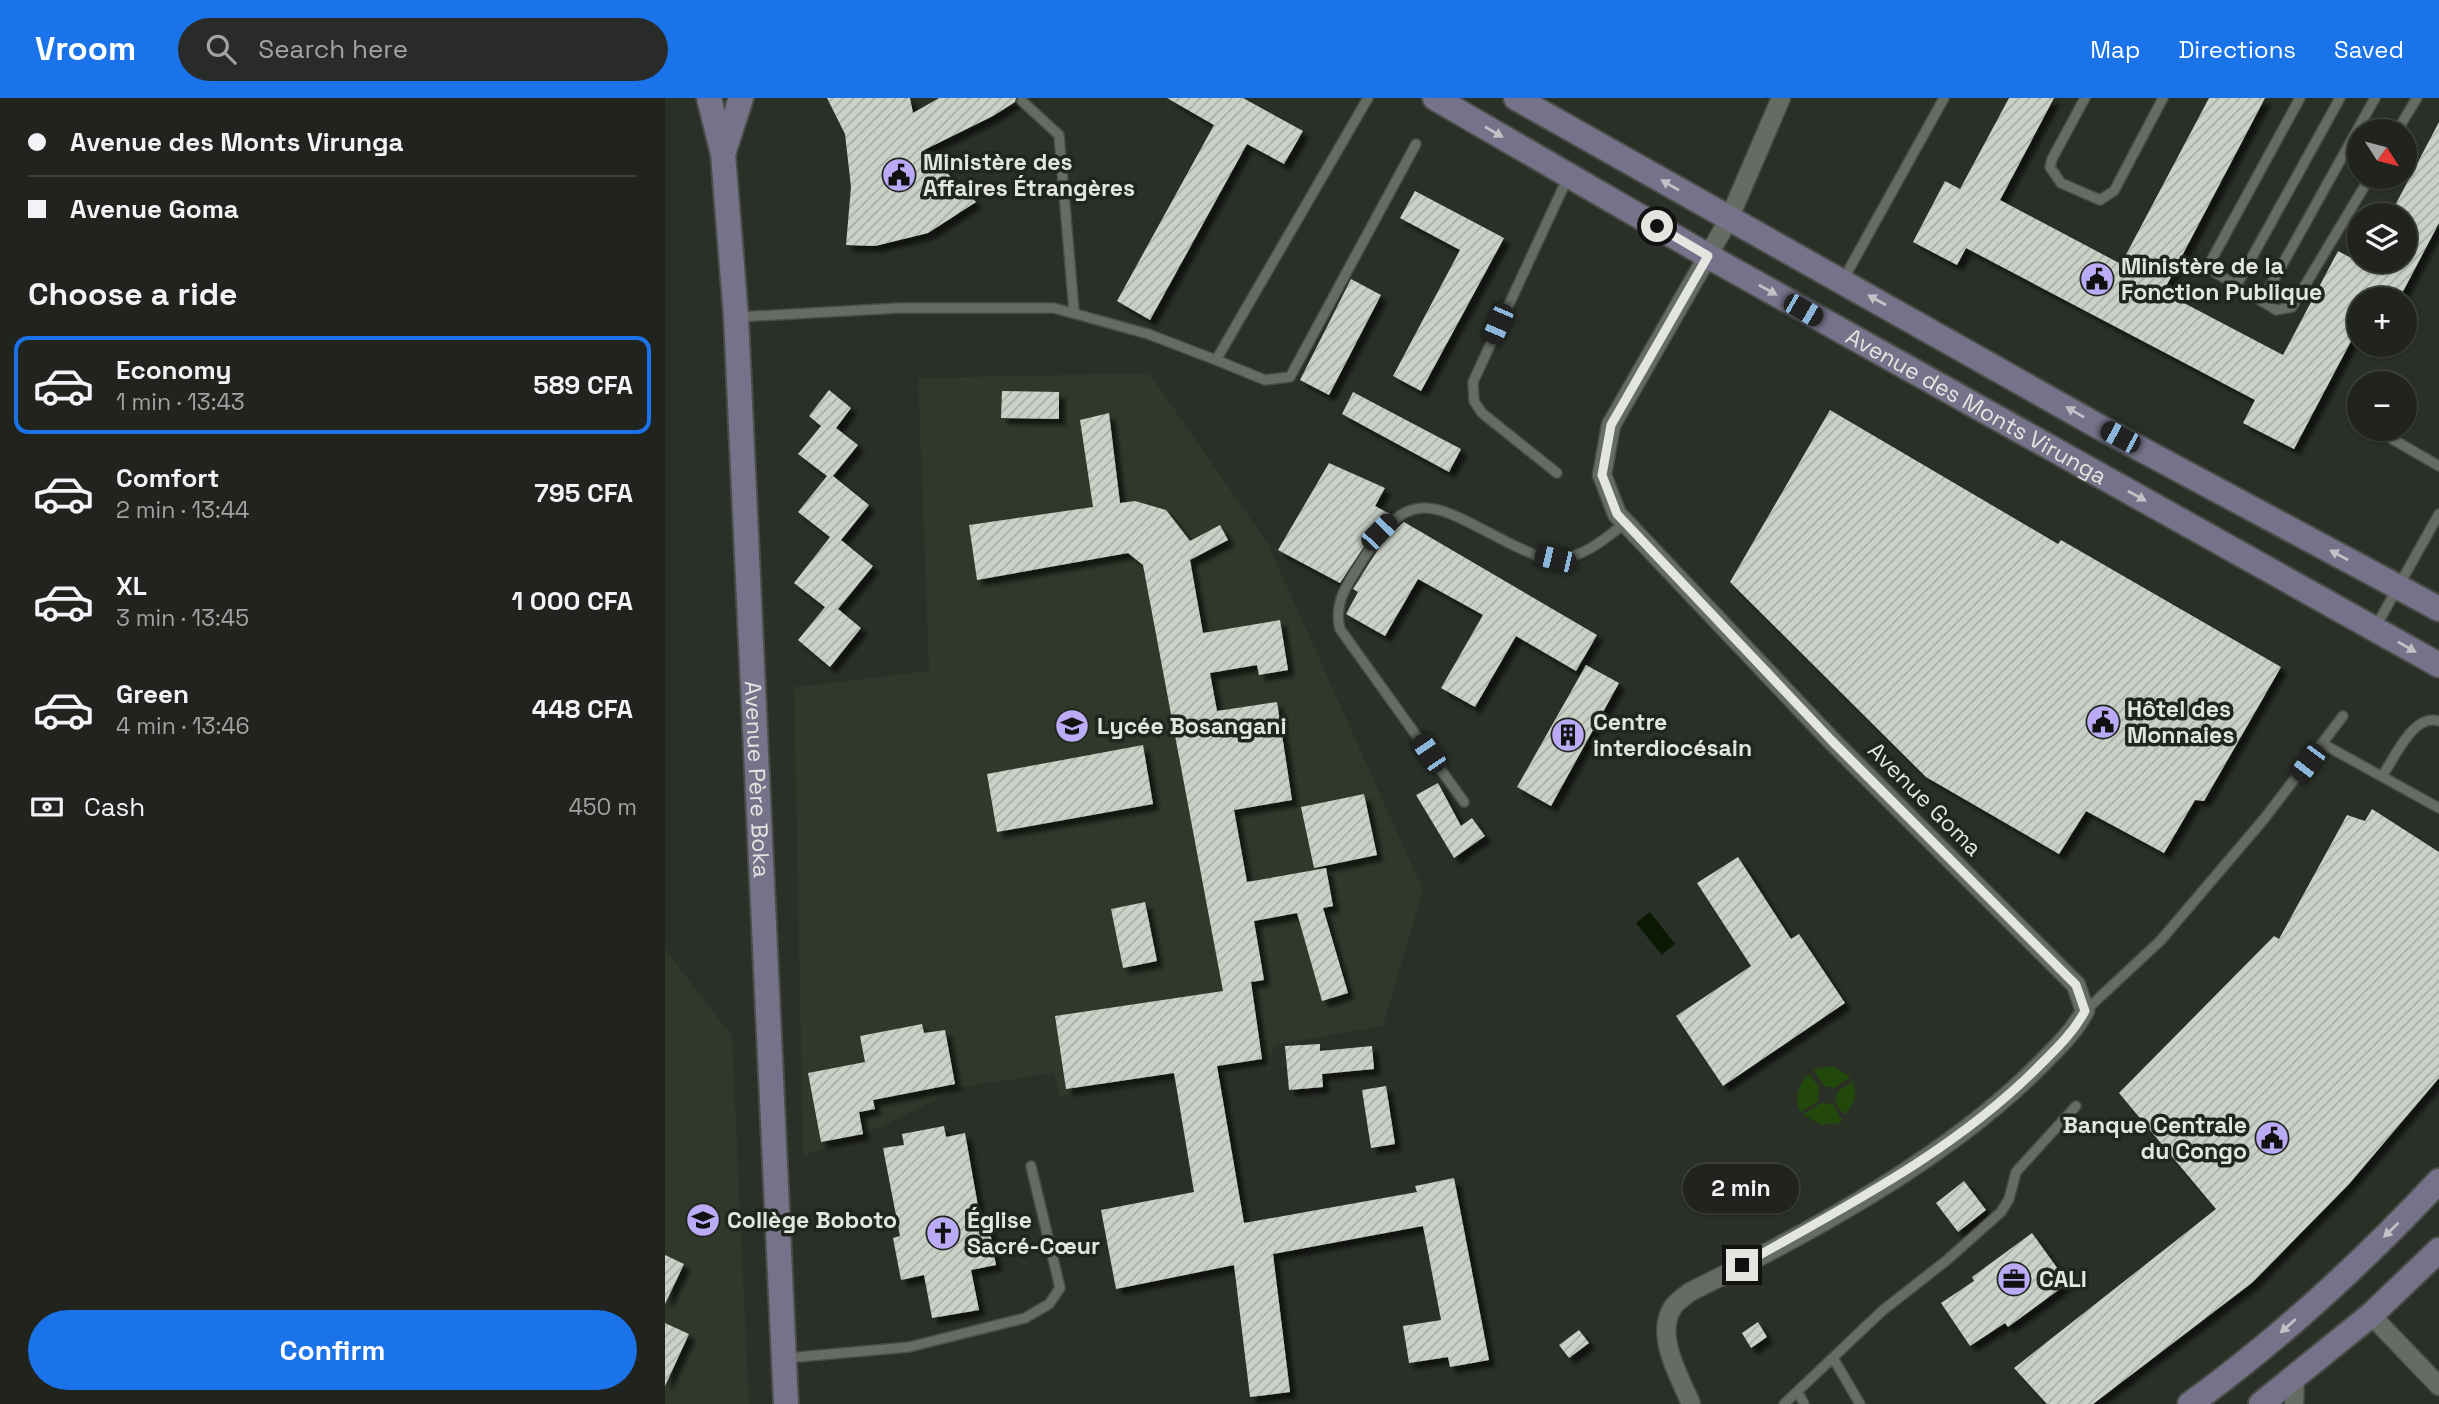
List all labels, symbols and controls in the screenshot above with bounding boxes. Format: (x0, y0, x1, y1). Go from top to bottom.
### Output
search box (178, 18, 668, 81)
text: Vroom (35, 28, 136, 70)
icon: search (202, 30, 240, 68)
text: Search here (258, 32, 408, 66)
text: Map (2090, 34, 2140, 65)
text: Directions (2178, 34, 2296, 65)
text: Saved (2334, 34, 2404, 65)
north arrow (2347, 119, 2417, 189)
map controls (2347, 119, 2417, 441)
text: Avenue des Monts Virunga (70, 125, 404, 159)
one-way arrow (1484, 126, 1503, 138)
place label: Ministère des Affaires Étrangères (923, 147, 1135, 203)
public building icon: Ministère des Affaires Étrangères (880, 156, 918, 194)
one-way arrow (1660, 179, 1679, 192)
text: Avenue Goma (70, 192, 239, 226)
button: layers (2347, 203, 2417, 273)
route start (1641, 210, 1673, 242)
place label: Ministère de la Fonction Publique (2121, 251, 2322, 307)
public building icon: Ministère de la Fonction Publique (2078, 260, 2116, 298)
text: Choose a ride (28, 274, 238, 314)
one-way arrow (1758, 284, 1777, 296)
button: + (2347, 287, 2417, 357)
car (1780, 290, 1827, 330)
one-way arrow (1867, 294, 1886, 306)
car (1481, 301, 1516, 347)
street label: Avenue des Monts Virunga (1841, 321, 2112, 491)
text: Economy (116, 353, 232, 387)
icon: car (32, 354, 95, 417)
text: 589 CFA (533, 368, 633, 402)
button: − (2347, 371, 2417, 441)
text: 1 min · 13:43 (116, 387, 245, 417)
one-way arrow (2065, 406, 2084, 418)
car (2097, 418, 2144, 456)
text: Comfort (116, 461, 219, 495)
icon: car (32, 462, 95, 525)
text: 795 CFA (534, 476, 633, 510)
one-way arrow (2127, 490, 2147, 502)
text: 2 min · 13:44 (116, 495, 250, 525)
car (1357, 510, 1402, 554)
car (1533, 544, 1578, 574)
one-way arrow (2329, 550, 2349, 562)
text: XL (116, 569, 147, 603)
icon: car (32, 570, 95, 633)
text: 1 000 CFA (512, 584, 633, 618)
text: 3 min · 13:45 (116, 603, 249, 633)
one-way arrow (2397, 641, 2416, 653)
text: Green (116, 677, 189, 711)
icon: car (32, 678, 95, 741)
street label: Avenue Père Boka (738, 680, 777, 878)
text: 448 CFA (532, 692, 633, 726)
place label: Hôtel des Monnaies (2127, 694, 2234, 750)
public building icon: Hôtel des Monnaies (2084, 703, 2122, 741)
school or university icon: Lycée Bosangani (1053, 707, 1091, 745)
place label: Centre interdiocésain (1593, 707, 1752, 763)
text: 4 min · 13:46 (116, 711, 250, 741)
place label: Lycée Bosangani (1097, 711, 1287, 741)
building icon: Centre interdiocésain (1549, 716, 1587, 754)
car (1409, 730, 1450, 776)
street label: Avenue Goma (1862, 736, 1988, 862)
car (2287, 740, 2330, 786)
icon: cash (28, 788, 66, 826)
text: Cash (84, 790, 145, 824)
text: 450 m (568, 792, 637, 822)
place label: Banque Centrale du Congo (2062, 1110, 2247, 1166)
public building icon: Banque Centrale du Congo (2253, 1119, 2291, 1157)
callout: 2 min (1684, 1164, 1800, 1212)
text: 2 min (1711, 1173, 1771, 1203)
school or university icon: Collège Boboto (684, 1201, 722, 1239)
place label: Collège Boboto (727, 1205, 897, 1235)
place label: Église Sacré-Cœur (967, 1205, 1100, 1261)
church icon: Église Sacré-Cœur (924, 1214, 962, 1252)
one-way arrow (2383, 1221, 2400, 1237)
route end (1726, 1249, 1758, 1281)
office icon: CALI (1995, 1260, 2033, 1298)
place label: CALI (2039, 1264, 2087, 1294)
button: Confirm (28, 1310, 637, 1390)
one-way arrow (2279, 1318, 2297, 1334)

